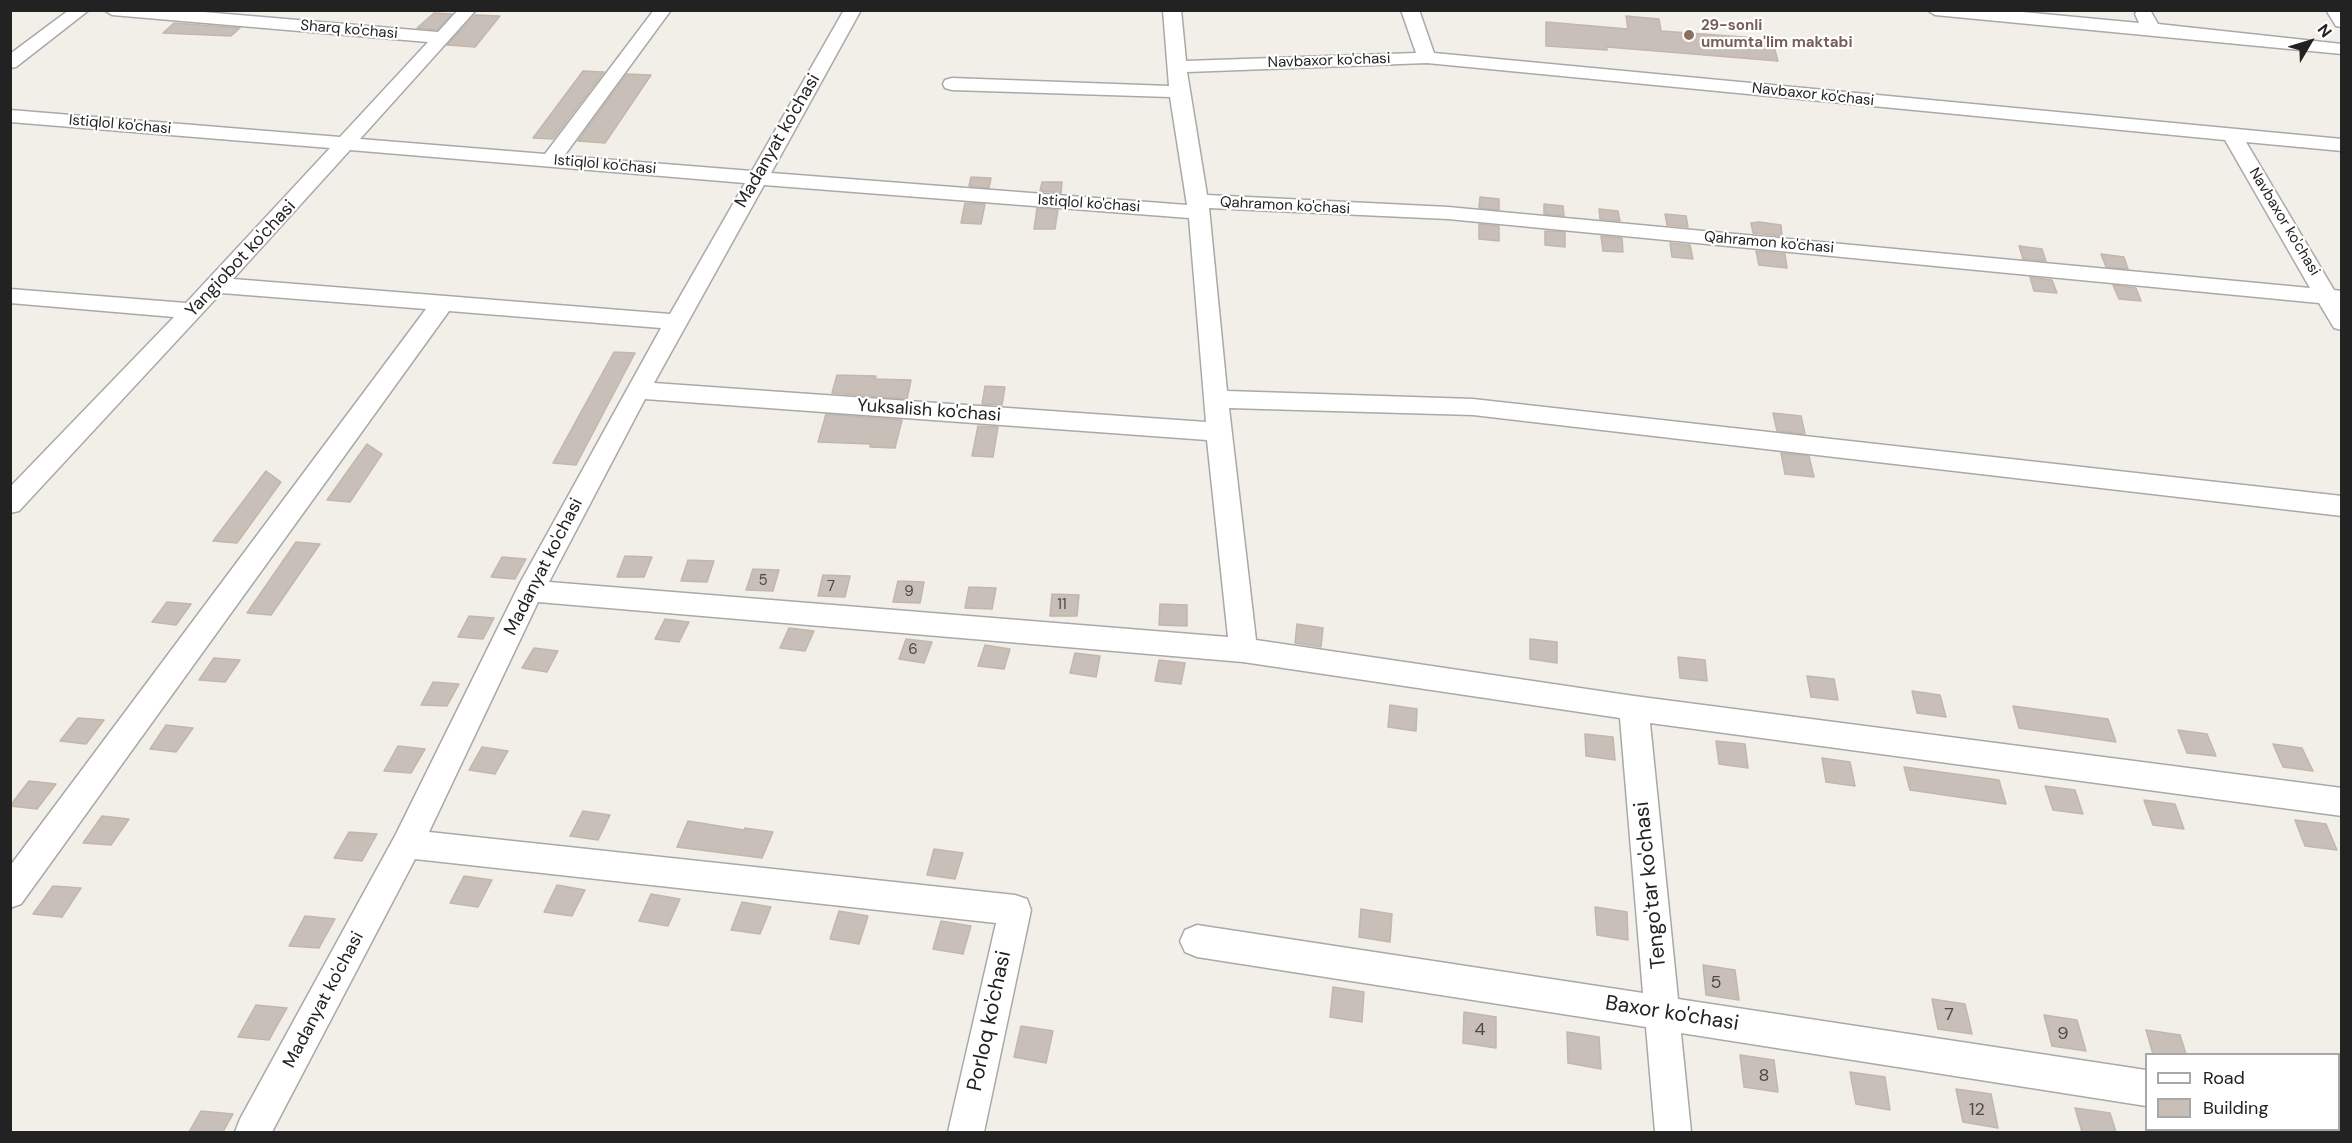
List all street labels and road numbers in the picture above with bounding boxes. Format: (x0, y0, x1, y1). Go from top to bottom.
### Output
street label: Sharq ko'chasi (300, 17, 398, 43)
street label: Navbaxor ko'chasi (1267, 50, 1391, 72)
street label: Madanyat ko'chasi (731, 70, 825, 212)
street label: Navbaxor ko'chasi (1751, 80, 1875, 110)
street label: Istiqlol ko'chasi (68, 112, 172, 138)
street label: Istiqlol ko'chasi (553, 152, 657, 178)
street label: Navbaxor ko'chasi (2245, 165, 2323, 279)
street label: Istiqlol ko'chasi (1037, 191, 1141, 217)
street label: Qahramon ko'chasi (1219, 194, 1351, 218)
street label: Yangiobot ko'chasi (181, 196, 301, 322)
street label: Qahramon ko'chasi (1703, 228, 1835, 258)
street label: Yuksalish ko'chasi (856, 395, 1002, 427)
street label: Madanyat ko'chasi (500, 495, 588, 639)
street label: Tengo'tar ko'chasi (1630, 800, 1672, 970)
street label: Madanyat ko'chasi (279, 928, 369, 1072)
street label: Porloq ko'chasi (963, 949, 1017, 1093)
street label: Baxor ko'chasi (1603, 991, 1741, 1037)

